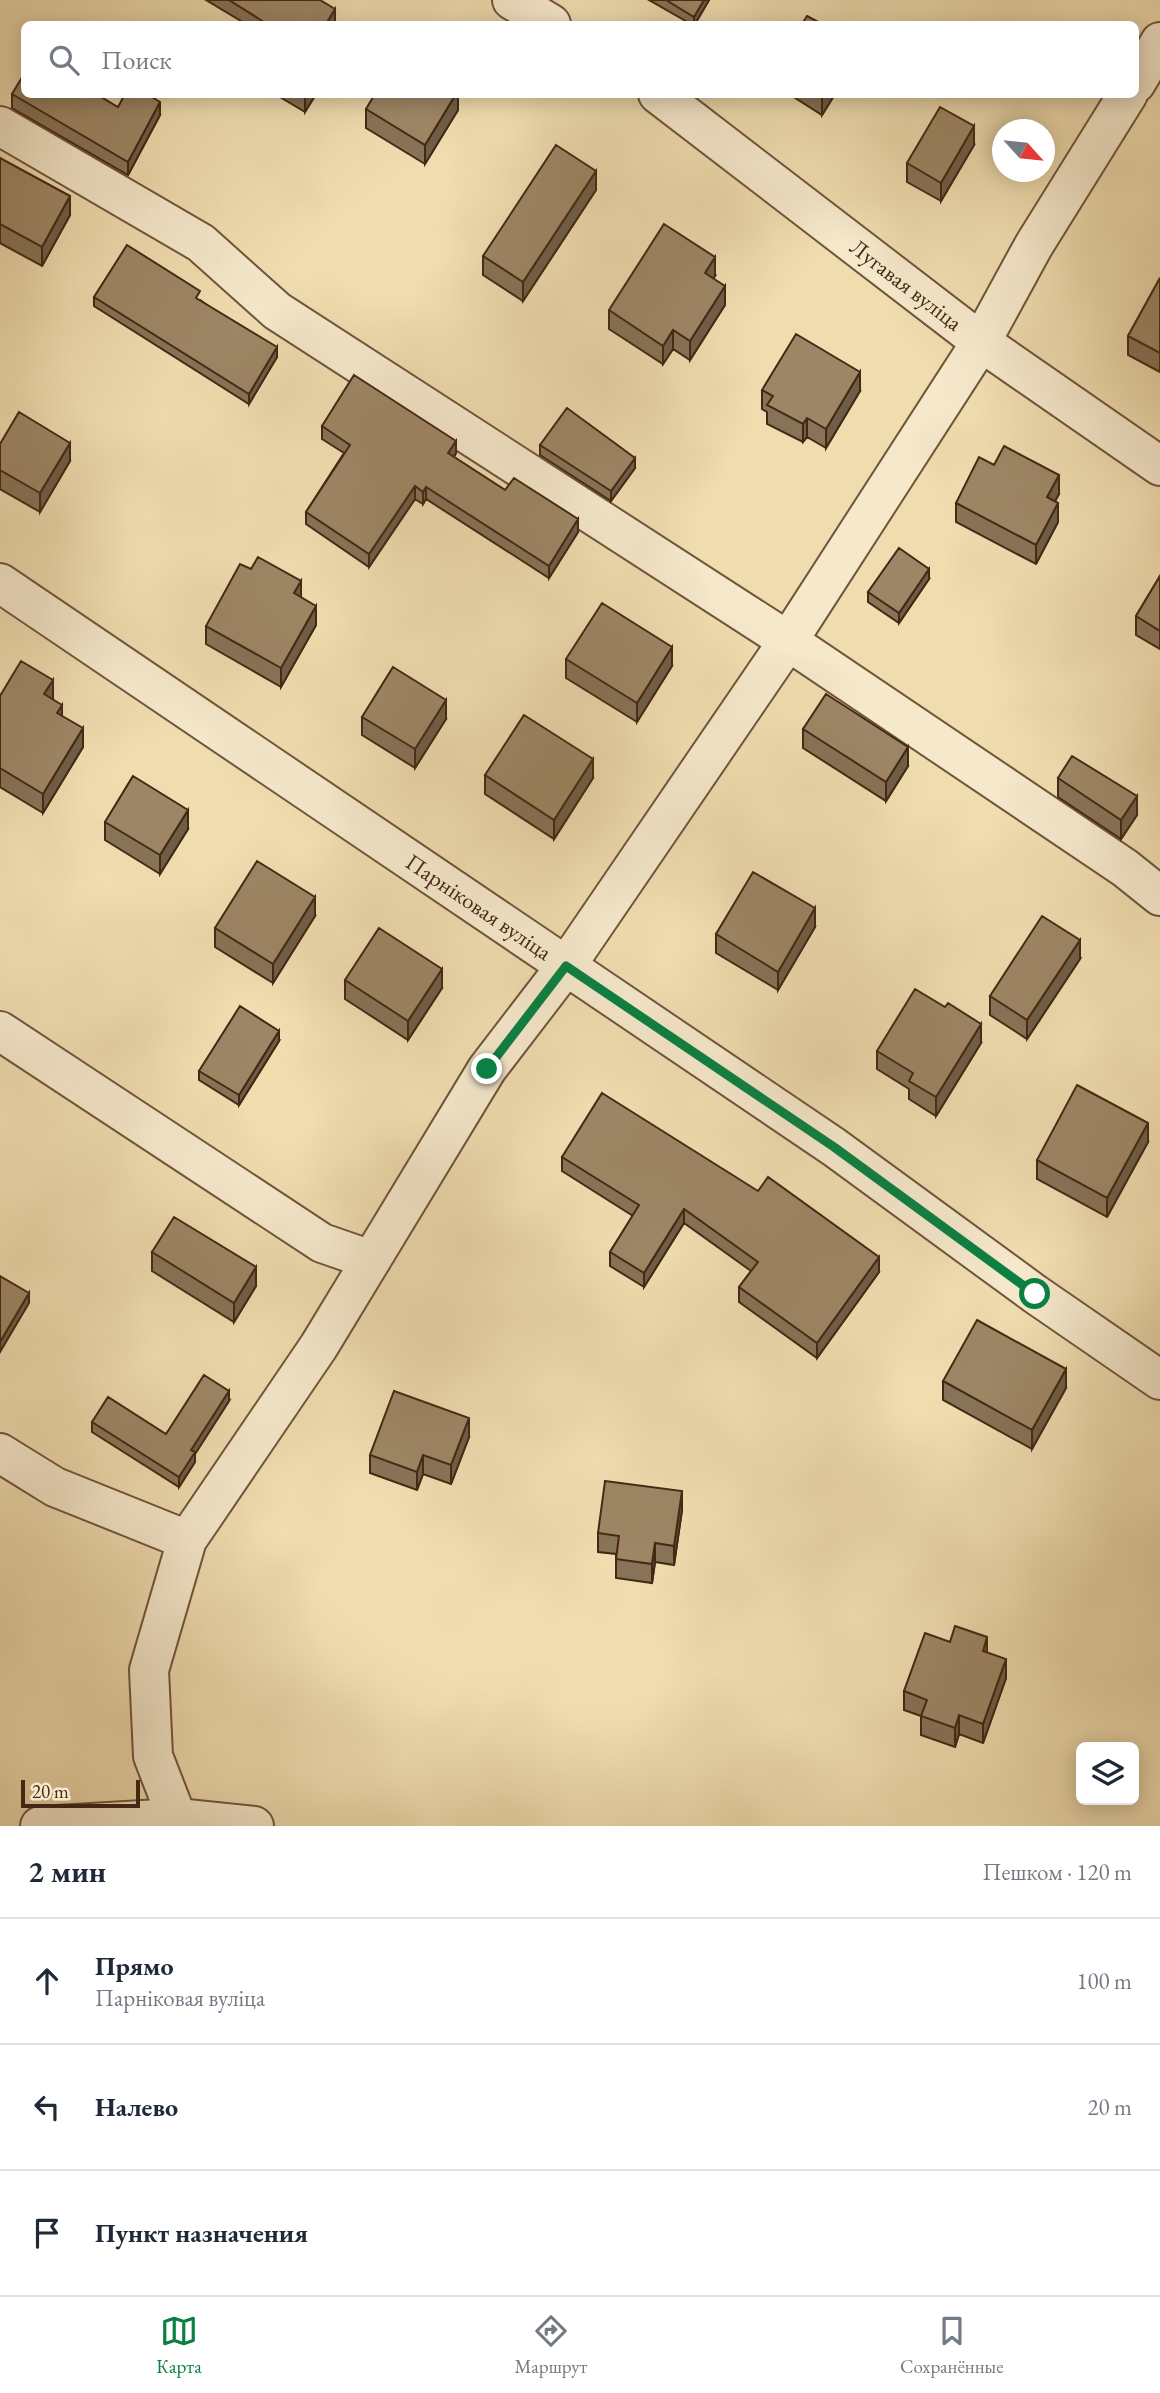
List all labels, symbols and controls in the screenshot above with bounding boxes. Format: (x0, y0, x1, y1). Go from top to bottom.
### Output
search box (21, 21, 1139, 98)
icon: search (45, 41, 83, 79)
text: Поиск (101, 43, 172, 77)
north arrow (992, 119, 1055, 182)
street label: Лугавая вуліца (844, 232, 969, 338)
street label: Парніковая вуліца (400, 847, 558, 967)
route end (471, 1053, 502, 1084)
route start (1019, 1278, 1050, 1309)
map controls (1076, 1742, 1139, 1805)
button: layers (1076, 1742, 1139, 1805)
scale bar (21, 1777, 140, 1809)
text: 20 m (32, 1779, 69, 1804)
text: 2 мин (28, 1852, 106, 1891)
text: Пешком · 120 m (983, 1857, 1132, 1887)
text: Прямо (95, 1949, 174, 1983)
icon: ahead (28, 1962, 66, 2000)
text: 100 m (1076, 1966, 1132, 1996)
text: Парніковая вуліца (95, 1983, 265, 2013)
icon: left (28, 2088, 66, 2126)
text: Налево (95, 2090, 178, 2124)
text: 20 m (1087, 2092, 1132, 2122)
icon: arrive (28, 2214, 66, 2252)
text: Пункт назначения (95, 2216, 308, 2250)
tab: Карта (156, 2312, 202, 2379)
tab: Маршрут (514, 2312, 587, 2379)
tab: Сохранённые (900, 2312, 1004, 2379)

